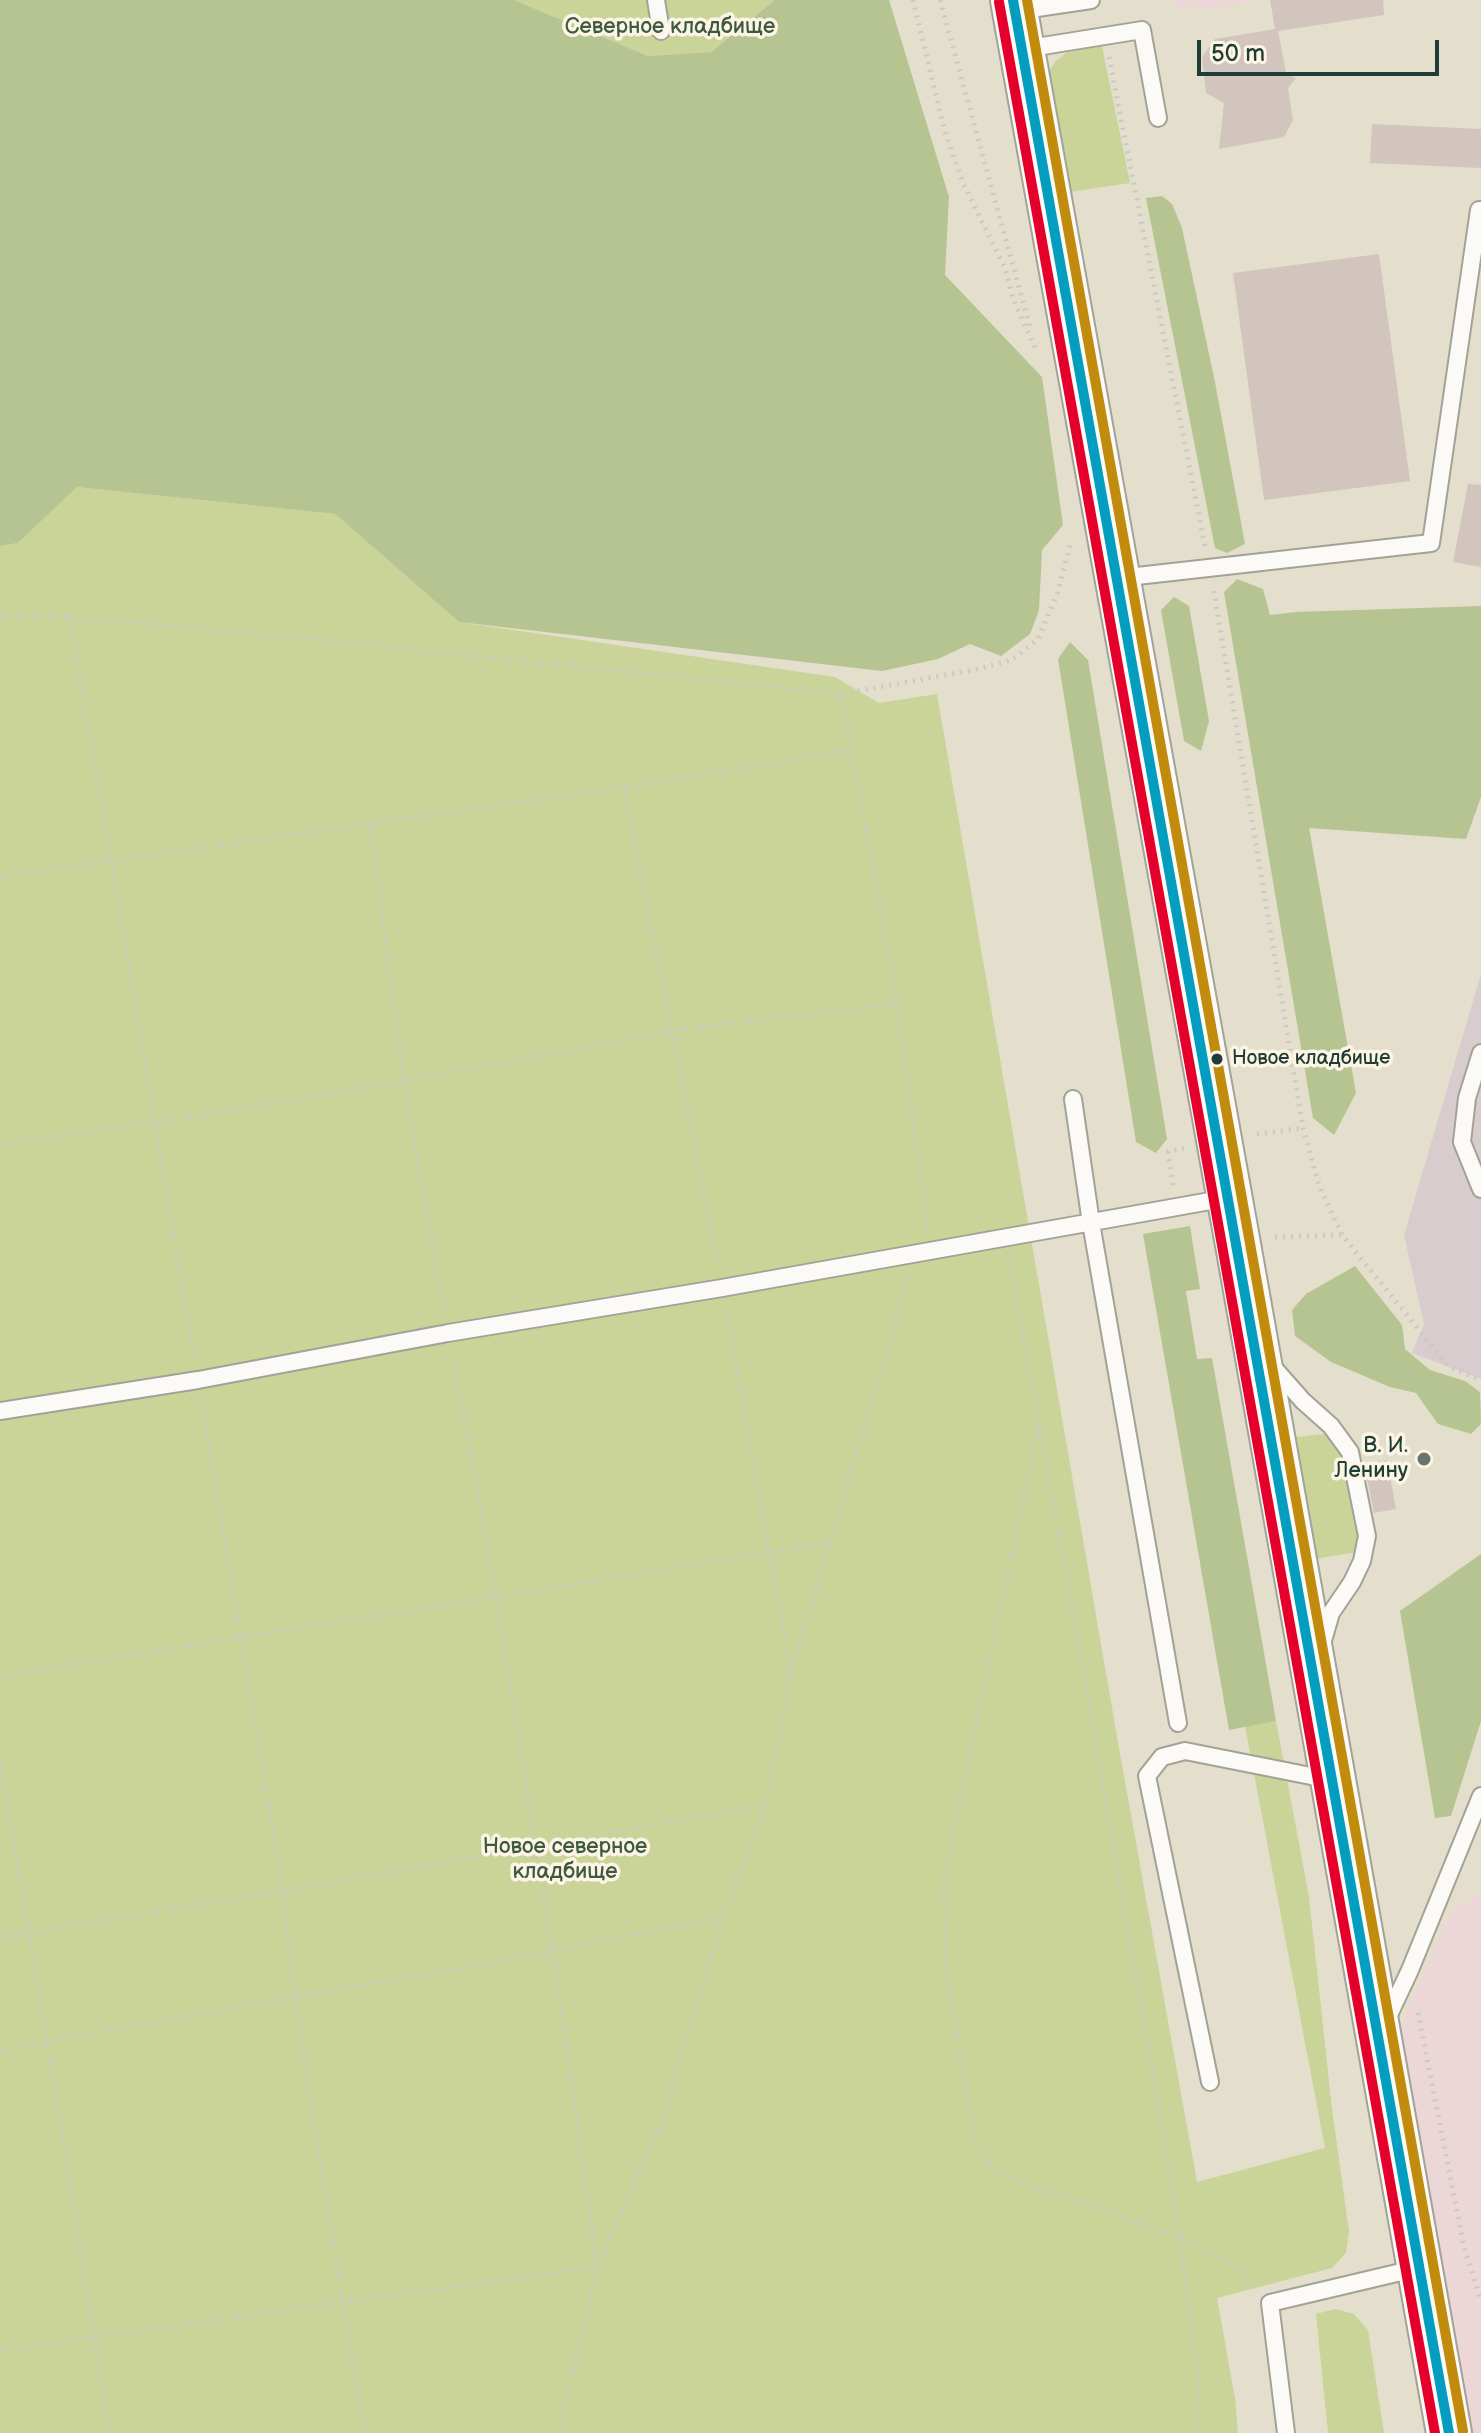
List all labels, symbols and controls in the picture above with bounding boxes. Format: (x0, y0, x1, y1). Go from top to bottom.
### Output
park label: Северное кладбище (565, 14, 775, 40)
scale bar (1201, 24, 1443, 74)
text: 50 m (1211, 39, 1265, 68)
place label: Новое кладбище (1232, 1047, 1390, 1071)
marker: Новое кладбище (1209, 1051, 1225, 1067)
place label: В. И. Ленину (1334, 1433, 1408, 1484)
marker: В. И. Ленину (1415, 1450, 1433, 1468)
park label: Новое северное кладбище (483, 1834, 647, 1886)

